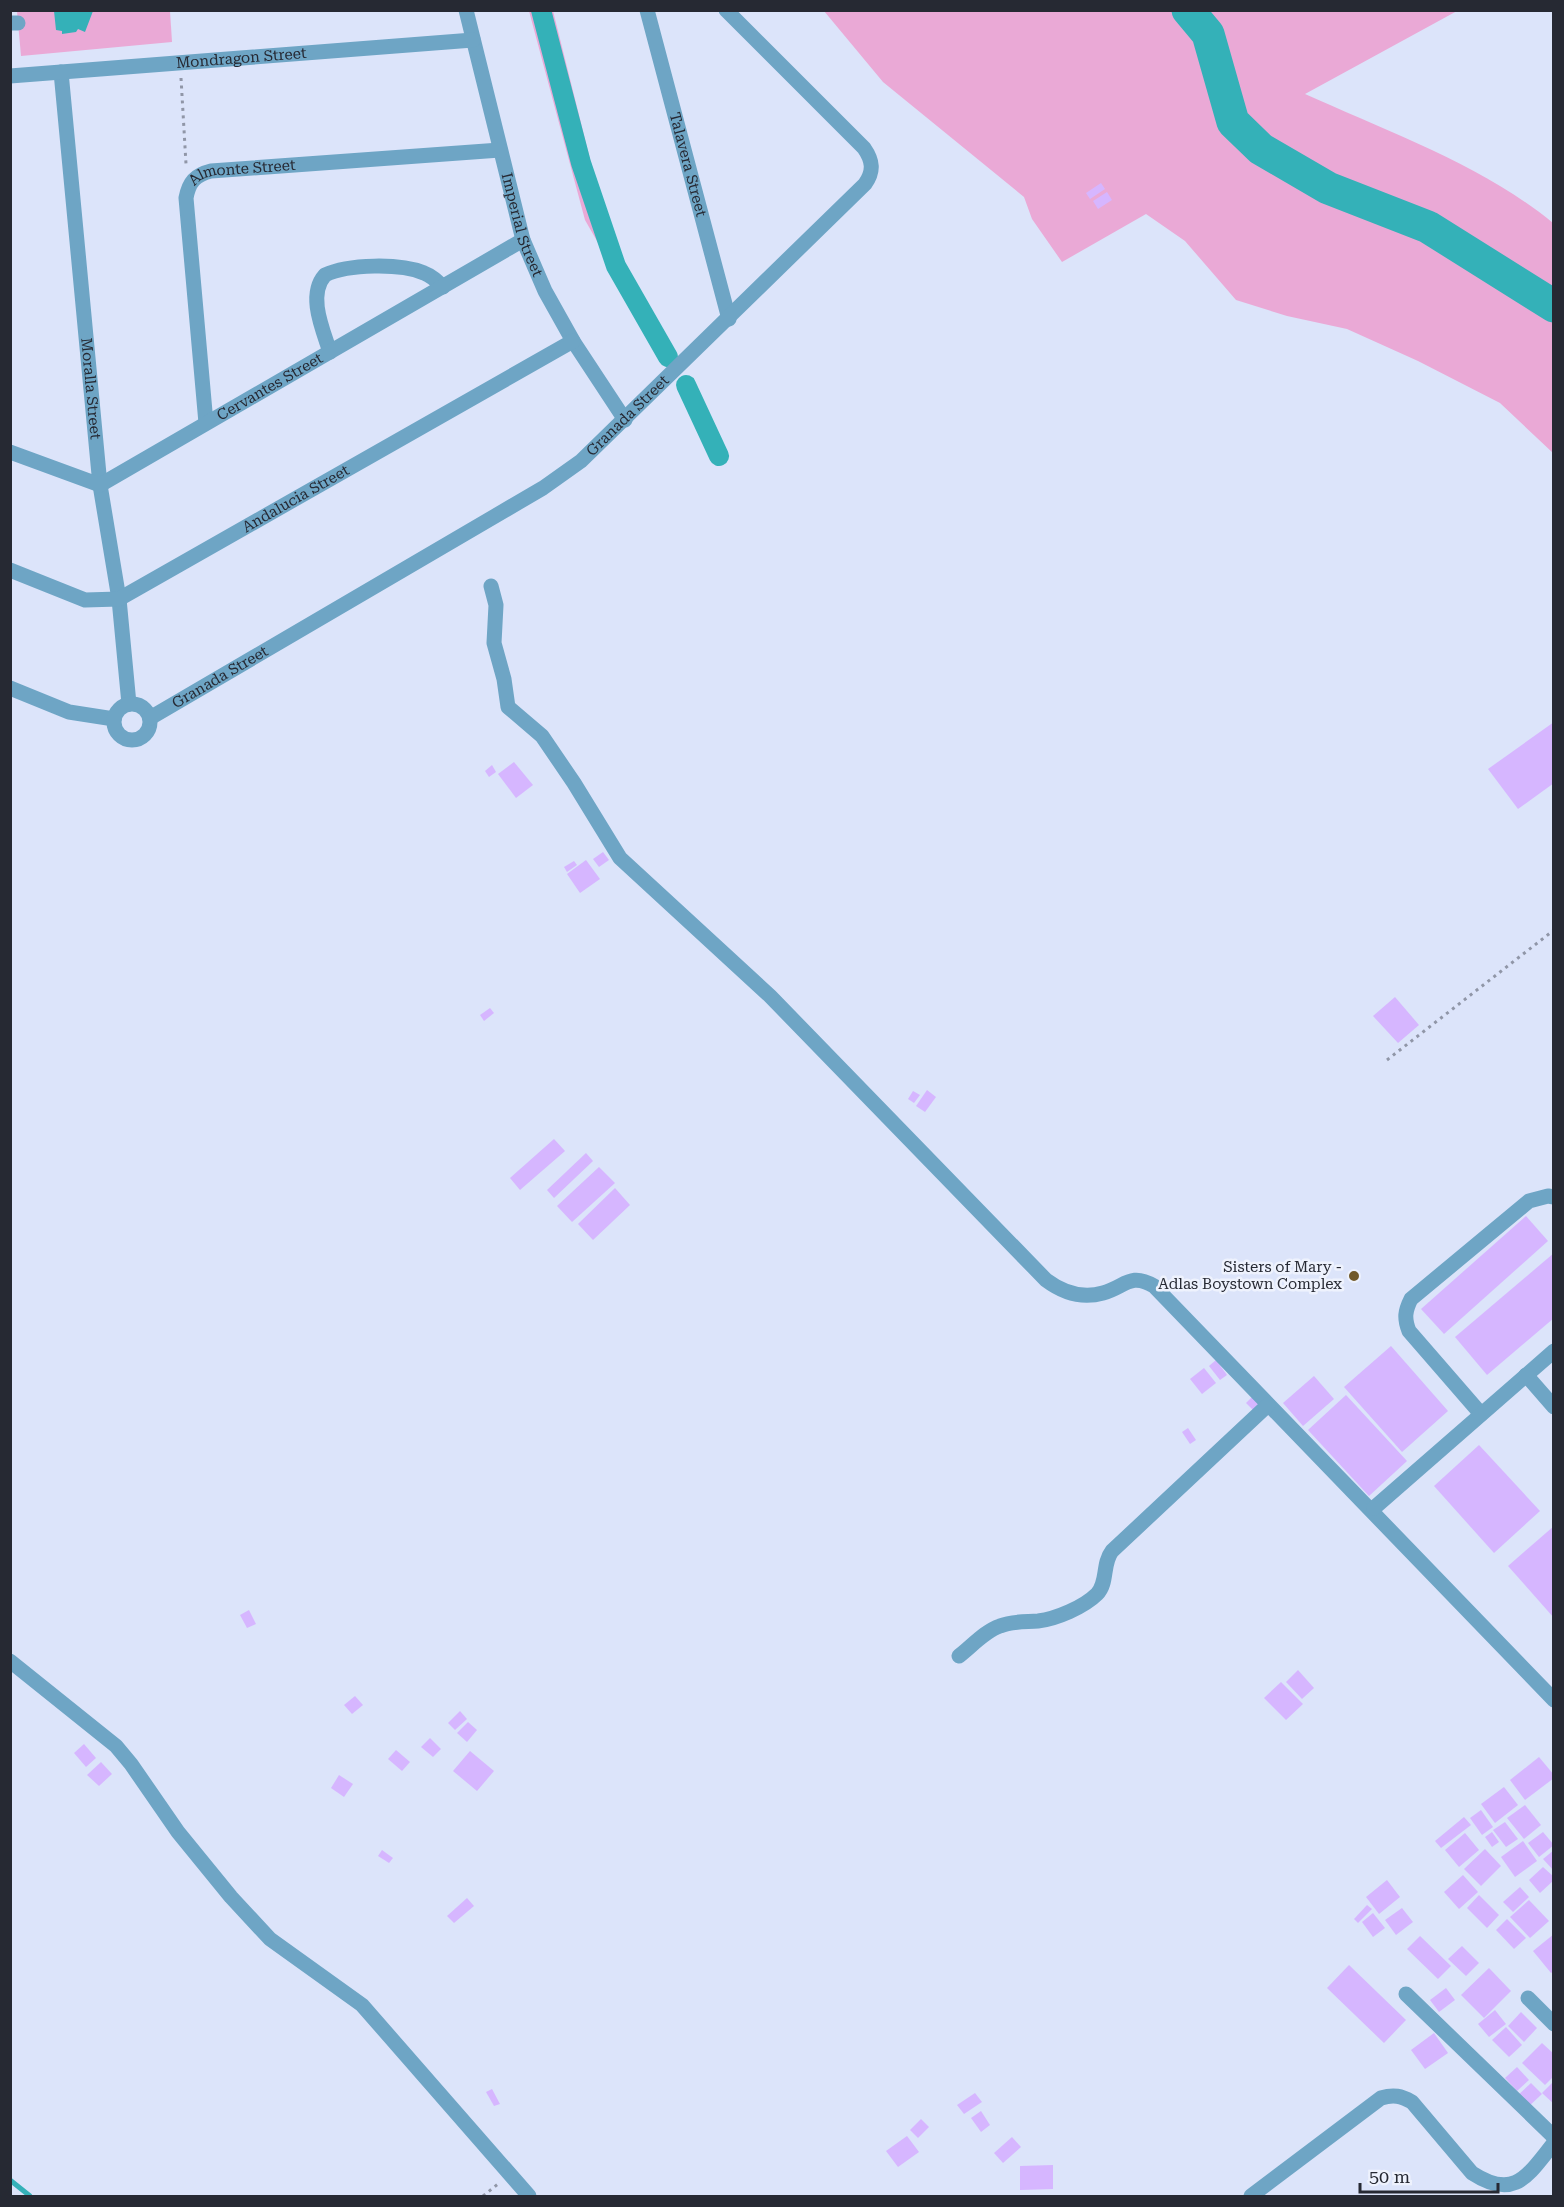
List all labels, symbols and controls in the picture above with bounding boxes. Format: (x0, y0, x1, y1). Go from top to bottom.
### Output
street label: Mondragon Street (175, 44, 308, 72)
street label: Talavera Street (666, 110, 711, 219)
street label: Almonte Street (184, 156, 297, 189)
street label: Imperial Street (498, 171, 547, 280)
street label: Moralla Street (77, 337, 105, 441)
street label: Cervantes Street (214, 349, 326, 424)
street label: Granada Street (583, 371, 673, 460)
street label: Andalucia Street (239, 461, 353, 536)
street label: Granada Street (169, 642, 271, 712)
place label: Sisters of Mary - Adlas Boystown Complex (1158, 1258, 1342, 1293)
marker: Sisters of Mary - Adlas Boystown Complex (1347, 1269, 1361, 1283)
scale bar (1360, 2156, 1498, 2194)
text: 50 m (1369, 2166, 1410, 2187)

